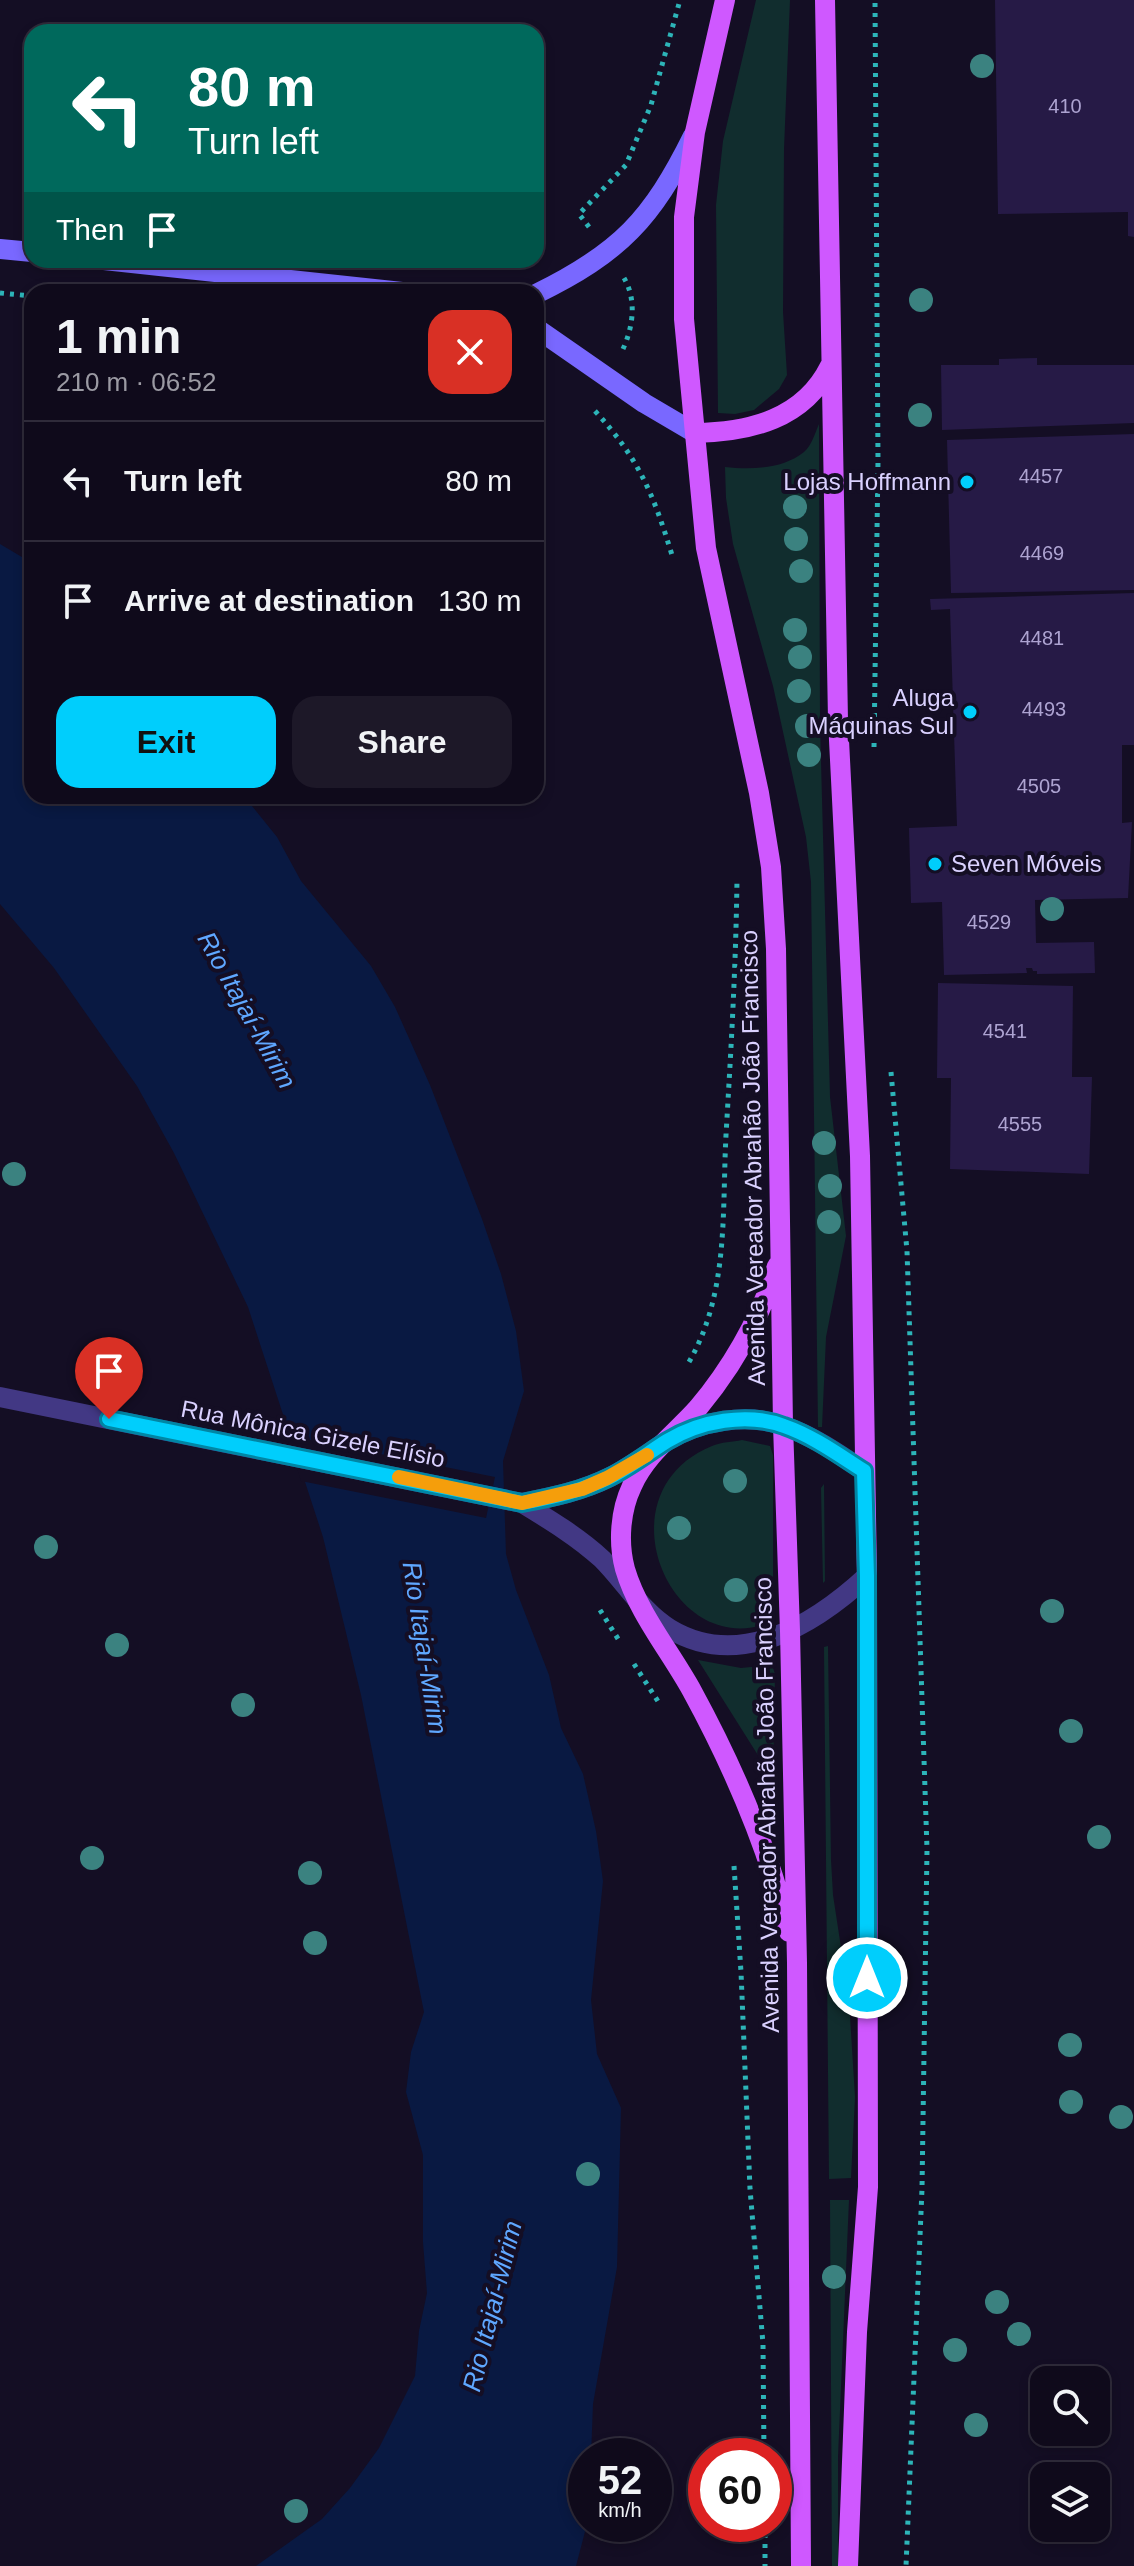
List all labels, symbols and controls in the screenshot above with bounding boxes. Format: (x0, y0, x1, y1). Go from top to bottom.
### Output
text: 80 m (188, 55, 316, 118)
icon: left (56, 56, 160, 160)
house number: 410 (1048, 95, 1082, 117)
text: Turn left (188, 121, 319, 162)
icon: arrive (140, 208, 184, 252)
text: Then (56, 213, 124, 246)
text: 1 min (56, 310, 181, 363)
button: close (428, 310, 512, 394)
text: 210 m · 06:52 (56, 367, 216, 397)
icon: left (56, 459, 100, 503)
text: Turn left (124, 464, 242, 497)
text: 80 m (445, 464, 512, 497)
house number: 4457 (1019, 465, 1063, 487)
place label: Lojas Hoffmann (783, 468, 951, 495)
marker: Lojas Hoffmann (958, 473, 976, 491)
house number: 4469 (1020, 542, 1064, 564)
icon: arrive (56, 579, 100, 623)
text: Arrive at destination (124, 584, 414, 617)
text: 130 m (438, 584, 521, 617)
house number: 4481 (1020, 627, 1064, 649)
place label: Aluga Máquinas Sul (809, 684, 955, 739)
button: Exit (56, 696, 276, 788)
button: Share (292, 696, 512, 788)
house number: 4493 (1022, 698, 1066, 720)
marker: Aluga Máquinas Sul (961, 703, 979, 721)
house number: 4505 (1017, 775, 1061, 797)
place label: Seven Móveis (951, 850, 1102, 877)
marker: Seven Móveis (926, 855, 944, 873)
house number: 4529 (967, 911, 1011, 933)
water label: Rio Itajaí-Mirim (192, 926, 302, 1094)
street label: Avenida Vereador Abrahão João Francisco (735, 930, 770, 1386)
house number: 4541 (983, 1020, 1027, 1042)
house number: 4555 (998, 1113, 1042, 1135)
pin (75, 1337, 143, 1419)
icon: arrive (87, 1349, 131, 1393)
street label: Rua Mônica Gizele Elísio (179, 1395, 447, 1472)
water label: Rio Itajaí-Mirim (397, 1559, 453, 1737)
street label: Avenida Vereador Abrahão João Francisco (749, 1577, 784, 2033)
position arrow (825, 1936, 909, 2020)
water label: Rio Itajaí-Mirim (456, 2218, 528, 2394)
map controls (1030, 2366, 1110, 2542)
button: search (1030, 2366, 1110, 2446)
speed limit sign: 60 (688, 2438, 792, 2542)
text: 52 (598, 2458, 642, 2502)
button: layers (1030, 2462, 1110, 2542)
text: km/h (598, 2499, 642, 2521)

